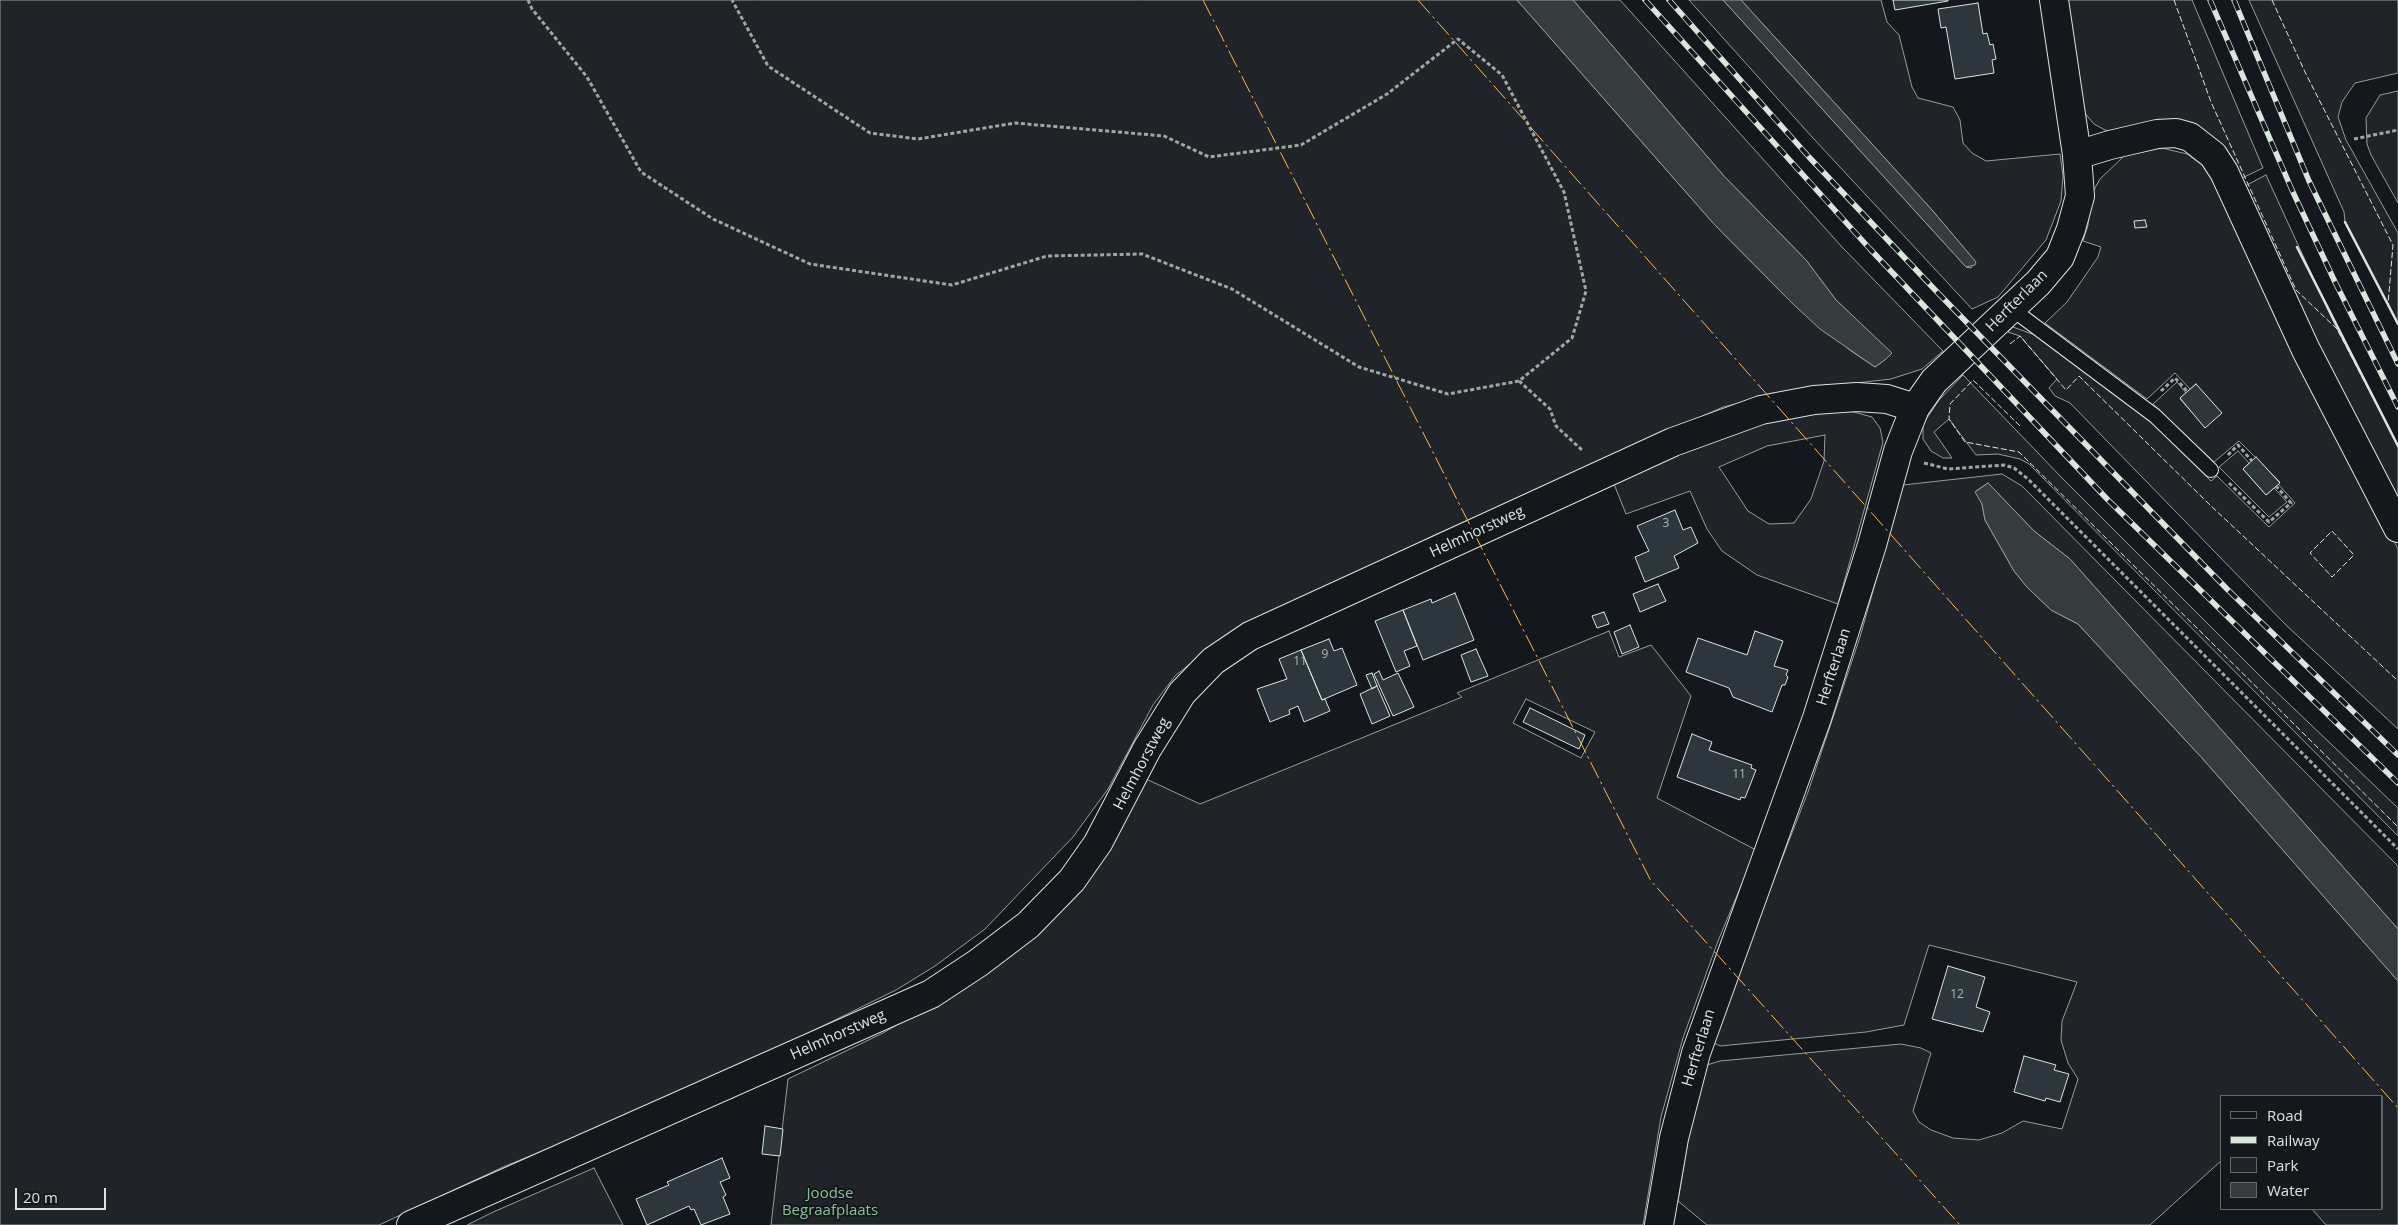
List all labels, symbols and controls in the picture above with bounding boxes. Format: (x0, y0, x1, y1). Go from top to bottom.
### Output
street label: Herfterlaan (1982, 266, 2052, 336)
street label: Helmhorstweg (1427, 502, 1527, 562)
house number: 3 (1663, 517, 1669, 531)
street label: Herfterlaan (1813, 626, 1855, 708)
house number: 9 (1322, 648, 1328, 662)
house number: 11 (1293, 655, 1307, 669)
street label: Helmhorstweg (1110, 715, 1174, 813)
house number: 11 (1732, 768, 1746, 782)
house number: 12 (1950, 988, 1964, 1002)
street label: Helmhorstweg (788, 1006, 888, 1064)
street label: Herfterlaan (1679, 1007, 1719, 1089)
legend (2220, 1095, 2383, 1210)
text: Road (2267, 1105, 2303, 1125)
text: Railway (2267, 1130, 2320, 1150)
text: Park (2267, 1155, 2298, 1175)
scale bar (18, 1178, 109, 1210)
text: Water (2267, 1180, 2309, 1200)
park label: Joodse Begraafplaats (782, 1185, 878, 1220)
text: 20 m (23, 1187, 58, 1207)

